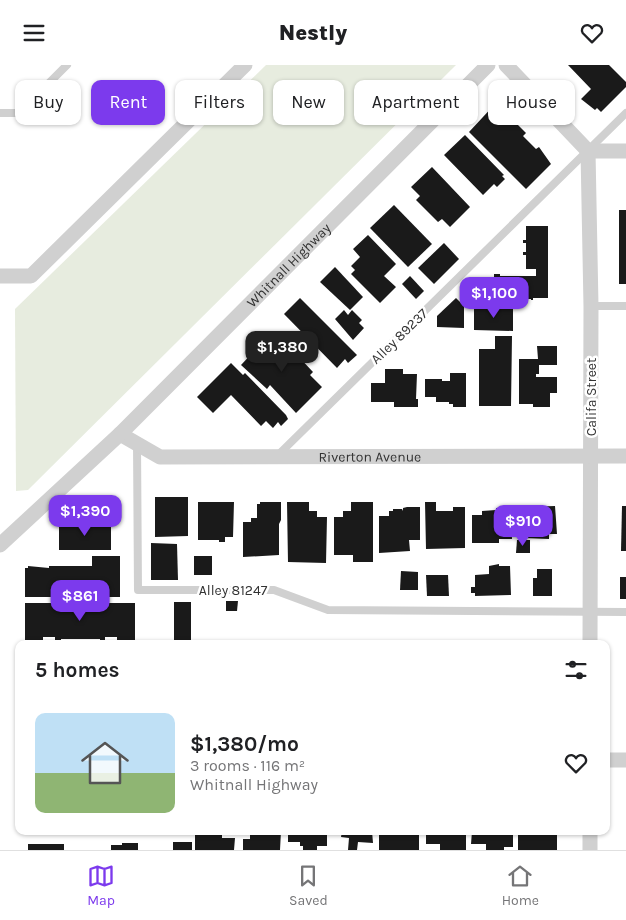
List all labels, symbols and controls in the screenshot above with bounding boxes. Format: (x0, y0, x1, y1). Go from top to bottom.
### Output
icon: menu (20, 19, 48, 47)
icon: heart (578, 19, 606, 47)
text: Nestly (279, 20, 347, 46)
chip: Buy (15, 80, 81, 125)
chip: Rent (91, 80, 165, 125)
chip: Filters (175, 80, 263, 125)
chip: New (273, 80, 344, 125)
chip: Apartment (354, 80, 478, 125)
chip: House (488, 80, 575, 125)
street label: Whitnall Highway (243, 219, 335, 311)
pin: $1,100 (453, 277, 535, 319)
text: $1,100 (471, 283, 517, 302)
street label: Alley 89237 (367, 305, 432, 368)
pin: $1,380 (241, 331, 323, 373)
text: $1,380 (256, 337, 308, 356)
street label: Califa Street (583, 358, 600, 436)
street label: Riverton Avenue (318, 448, 421, 466)
pin: $1,390 (44, 495, 126, 537)
text: $1,390 (60, 501, 110, 520)
pin: $910 (493, 505, 553, 547)
text: $910 (505, 511, 541, 530)
pin: $861 (50, 579, 110, 622)
street label: Alley 81247 (199, 582, 268, 599)
text: $861 (62, 586, 98, 605)
icon: filters (562, 656, 590, 684)
text: 5 homes (35, 658, 120, 682)
text: $1,380/mo (190, 732, 299, 756)
icon: home (75, 733, 135, 793)
icon: heart (562, 749, 590, 777)
text: 3 rooms · 116 m² (190, 756, 305, 775)
text: Whitnall Highway (190, 775, 318, 794)
tab: Map (87, 862, 115, 909)
tab: Saved (289, 862, 328, 909)
tab: Home (502, 862, 539, 909)

